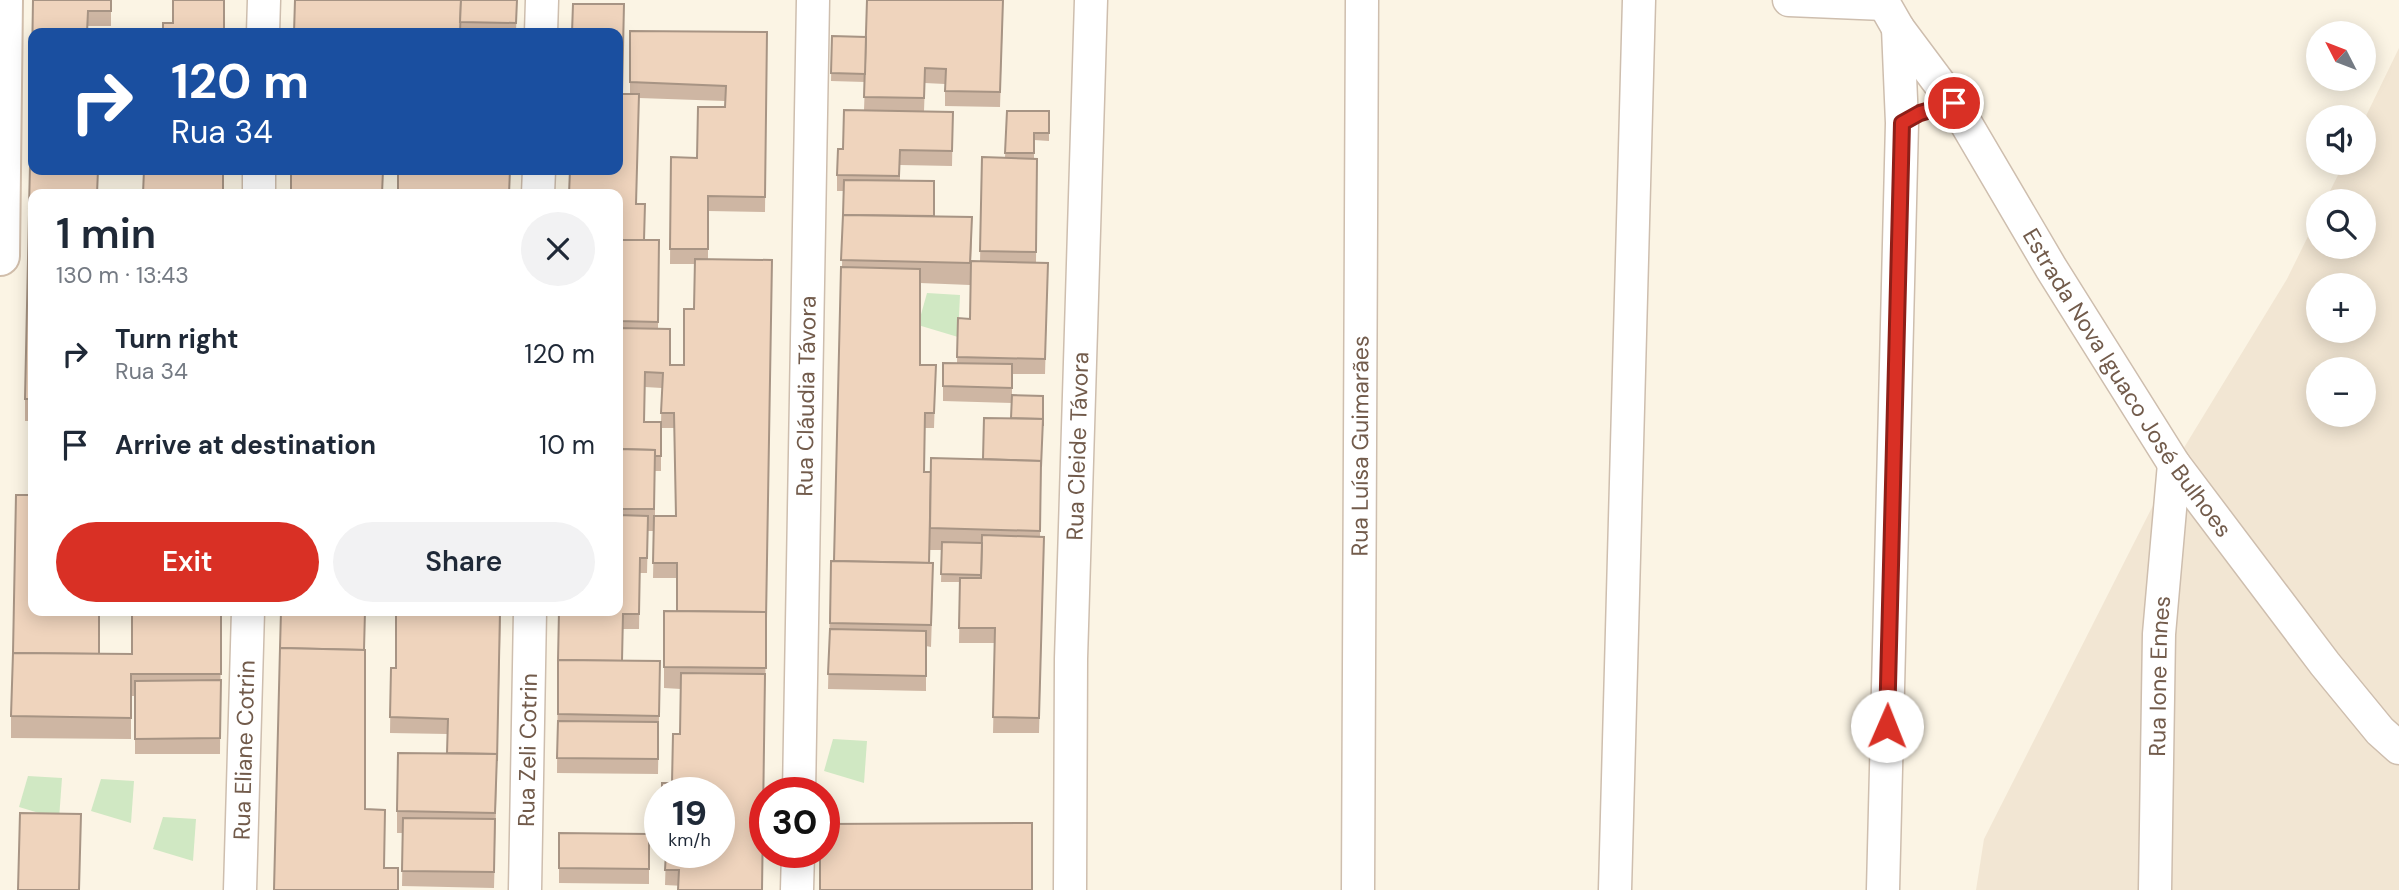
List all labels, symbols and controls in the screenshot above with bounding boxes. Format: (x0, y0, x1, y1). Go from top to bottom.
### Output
north arrow (2306, 21, 2376, 91)
map controls (2306, 21, 2376, 427)
text: 120 m (171, 49, 309, 113)
icon: right (56, 56, 147, 147)
pin (1924, 73, 1984, 133)
icon: arrive (1935, 84, 1973, 122)
button: sound (2306, 105, 2376, 175)
text: Rua 34 (171, 111, 273, 153)
button: search (2306, 189, 2376, 259)
text: 1 min (56, 206, 156, 261)
button: close (521, 212, 595, 286)
street label: Estrada Nova Iguaco José Bulhoes (2016, 223, 2239, 543)
text: 130 m · 13:43 (56, 260, 189, 290)
button: + (2306, 273, 2376, 343)
street label: Rua Cláudia Távora (789, 295, 823, 497)
text: Turn right (115, 322, 239, 356)
icon: right (56, 335, 94, 373)
street label: Rua Luísa Guimarães (1344, 335, 1375, 557)
text: 120 m (524, 337, 595, 371)
street label: Rua Cleide Távora (1060, 351, 1095, 541)
text: Rua 34 (115, 356, 188, 386)
button: − (2306, 357, 2376, 427)
icon: arrive (56, 426, 94, 464)
text: Arrive at destination (115, 428, 376, 462)
text: 10 m (539, 428, 595, 462)
button: Exit (56, 522, 319, 602)
button: Share (333, 522, 595, 602)
street label: Rua Ione Ennes (2142, 594, 2177, 757)
street label: Rua Eliane Cotrin (226, 660, 262, 840)
street label: Rua Zeli Cotrin (511, 673, 544, 827)
position arrow (1850, 689, 1924, 763)
speed limit sign: 30 (749, 777, 840, 868)
text: 19 (672, 790, 707, 836)
text: km/h (668, 828, 711, 852)

